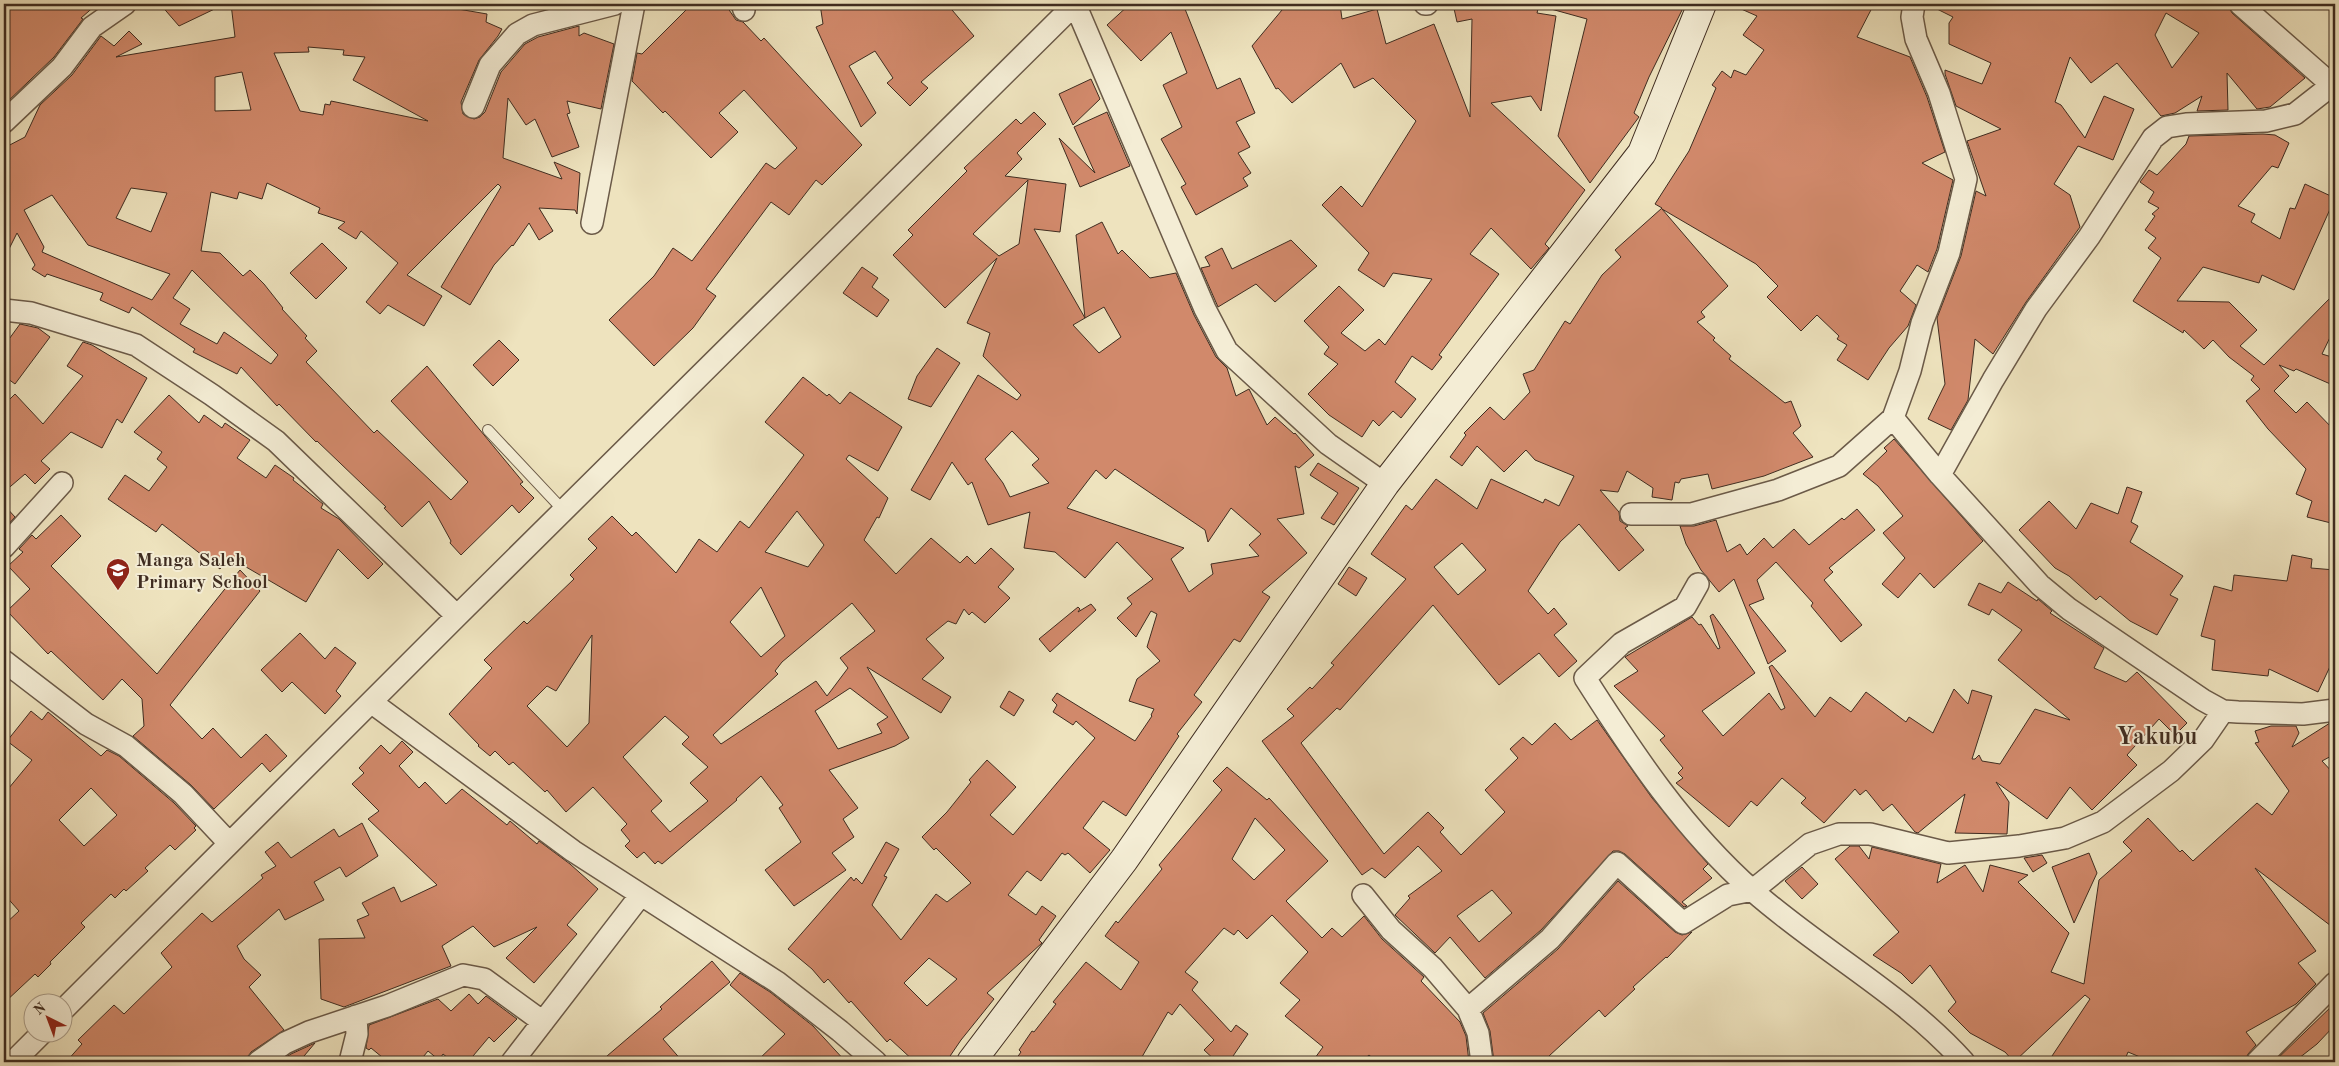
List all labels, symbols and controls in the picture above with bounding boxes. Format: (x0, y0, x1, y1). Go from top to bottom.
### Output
place label: Manga Saleh Primary School (136, 552, 268, 593)
school or university icon: Manga Saleh Primary School (105, 557, 131, 591)
district label: Yakubu (2117, 726, 2197, 750)
north arrow (22, 994, 72, 1044)
text: N (31, 1000, 49, 1018)

